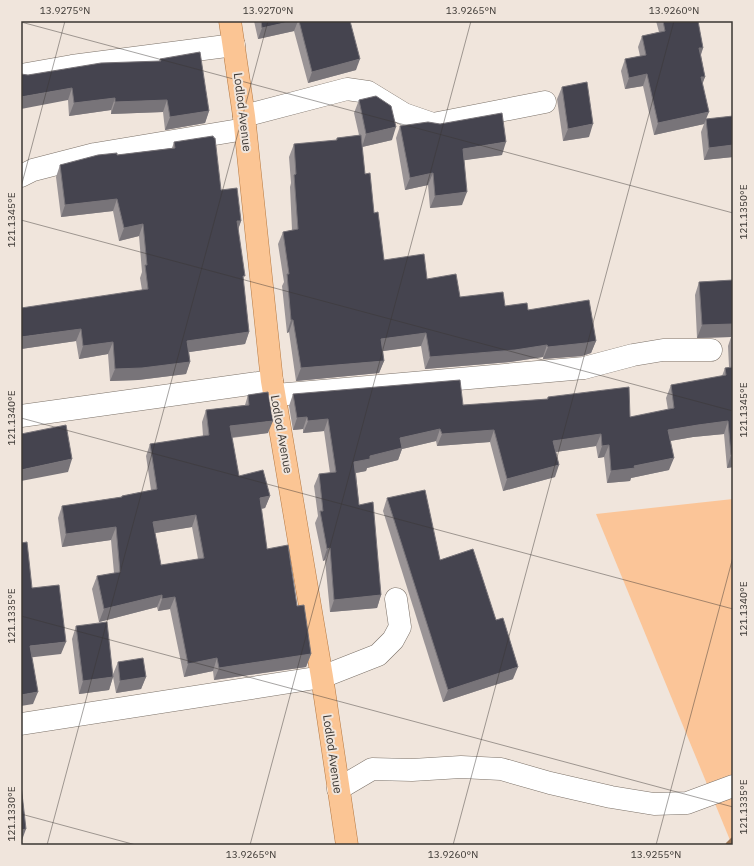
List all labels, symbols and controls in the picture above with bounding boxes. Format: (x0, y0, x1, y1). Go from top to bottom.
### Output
text: 13.9275°N (40, 4, 90, 17)
text: 13.9270°N (243, 4, 293, 17)
text: 13.9265°N (446, 4, 496, 17)
text: 13.9260°N (649, 4, 699, 17)
street label: Lodlod Avenue (231, 72, 255, 153)
text: 121.1350°E (737, 184, 750, 240)
text: 121.1345°E (5, 192, 18, 248)
text: 121.1345°E (737, 382, 750, 438)
text: 121.1340°E (5, 390, 18, 446)
street label: Lodlod Avenue (268, 394, 296, 475)
text: 121.1340°E (737, 581, 750, 637)
text: 121.1335°E (5, 588, 18, 644)
street label: Lodlod Avenue (320, 714, 346, 795)
text: 121.1335°E (737, 779, 750, 835)
text: 121.1330°E (5, 786, 18, 842)
text: 13.9265°N (226, 848, 276, 861)
text: 13.9260°N (428, 848, 478, 861)
text: 13.9255°N (631, 848, 681, 861)

